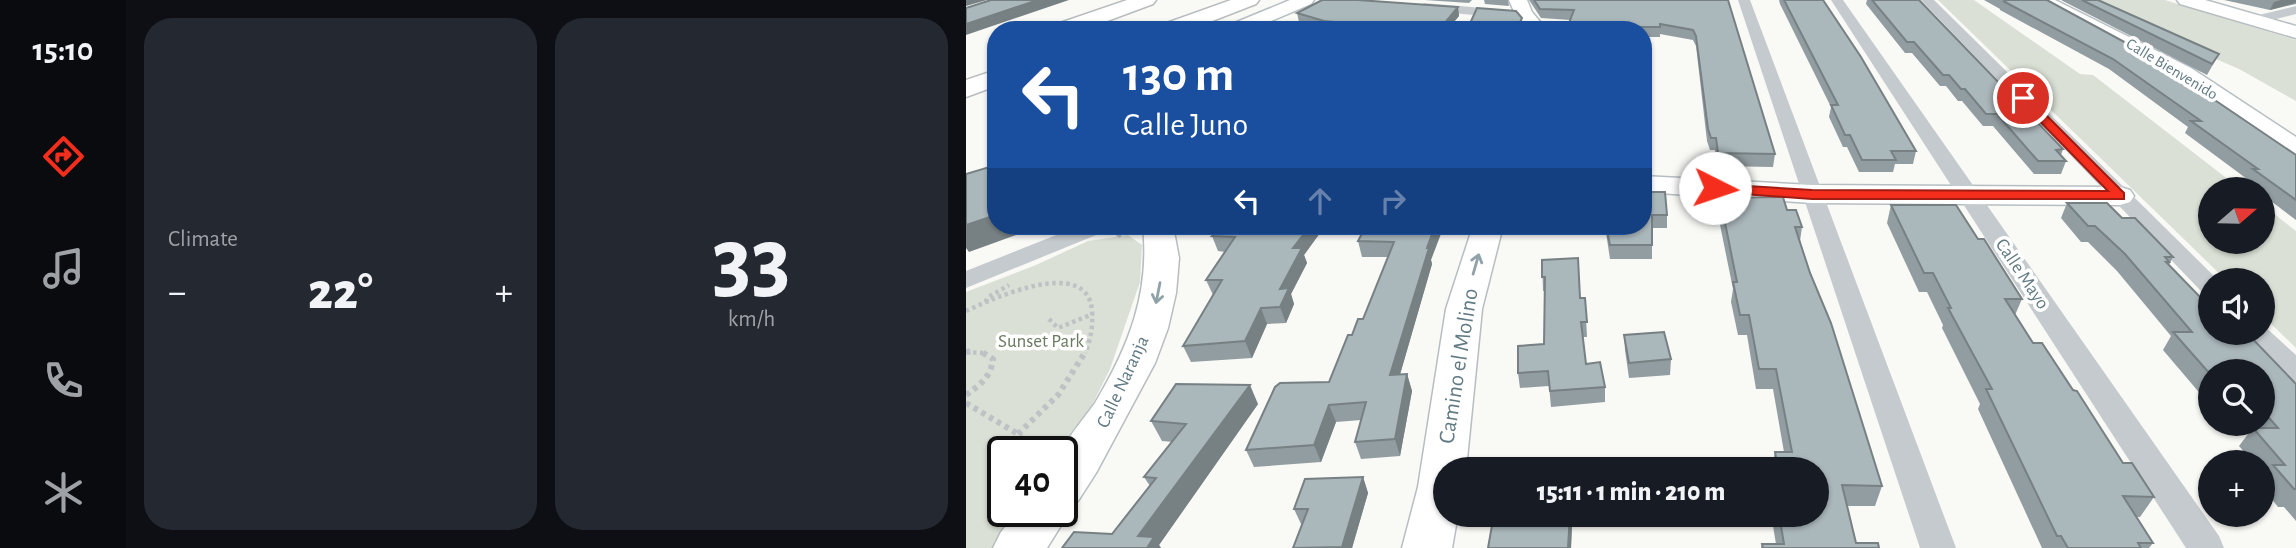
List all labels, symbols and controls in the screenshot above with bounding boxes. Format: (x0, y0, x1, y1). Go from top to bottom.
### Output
text: 15:10 (33, 34, 93, 66)
street label: Calle Bienvenido (2123, 35, 2221, 103)
icon: left (1008, 49, 1099, 140)
text: 130 m (1123, 51, 1234, 100)
pin (1993, 68, 2053, 128)
icon: arrive (2004, 79, 2042, 117)
text: Calle Juno (1123, 109, 1248, 141)
icon: directions (39, 132, 88, 181)
position arrow (1678, 151, 1752, 225)
north arrow (2198, 177, 2275, 254)
map controls (2198, 177, 2275, 527)
icon: left (1228, 182, 1266, 220)
icon: ahead (1301, 182, 1339, 220)
icon: right (1374, 182, 1412, 220)
text: 33 (712, 215, 791, 306)
text: Climate (168, 228, 238, 251)
street label: Calle Mayo (1992, 235, 2052, 313)
icon: music (39, 244, 88, 293)
one-way arrow (1471, 253, 1484, 275)
text: 22° (308, 266, 373, 318)
button: sound (2198, 268, 2275, 345)
text: − (168, 274, 186, 312)
text: + (495, 274, 513, 312)
one-way arrow (1151, 281, 1164, 304)
street label: Camino el Molino (1435, 287, 1483, 445)
text: km/h (728, 308, 775, 331)
park label: Sunset Park (998, 332, 1084, 351)
street label: Calle Naranja (1093, 333, 1153, 431)
icon: phone (39, 356, 88, 405)
button: search (2198, 359, 2275, 436)
speed limit sign: 40 (987, 436, 1078, 527)
button: + (2198, 450, 2275, 527)
icon: climate (39, 468, 88, 517)
text: 15:11 · 1 min · 210 m (1537, 479, 1725, 505)

